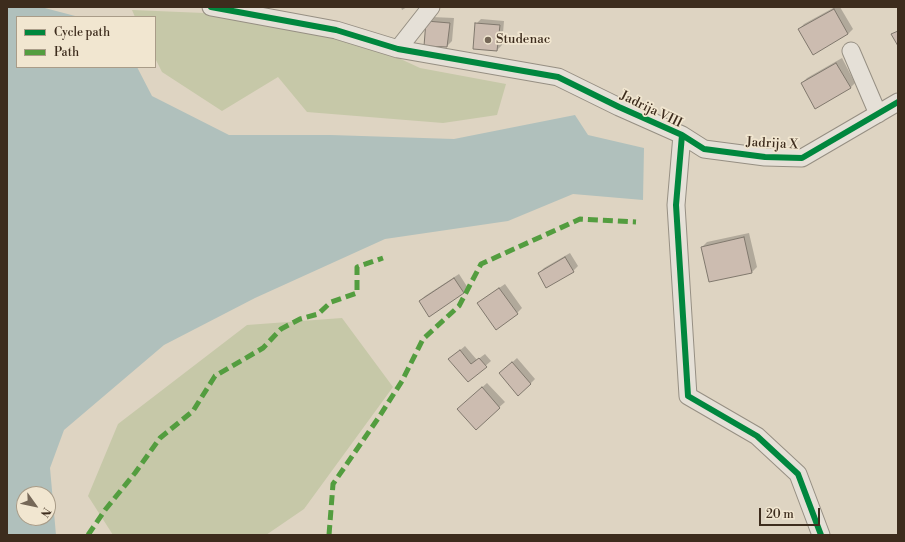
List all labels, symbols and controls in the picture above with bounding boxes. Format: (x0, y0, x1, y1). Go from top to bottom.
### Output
legend (16, 16, 156, 68)
text: Cycle path (54, 25, 110, 40)
place label: Studenac (496, 32, 550, 48)
marker: Studenac (483, 35, 493, 45)
text: Path (54, 45, 79, 60)
street label: Jadrija VIII (617, 88, 685, 132)
street label: Jadrija X (746, 135, 798, 153)
north arrow (16, 486, 56, 526)
scale bar (761, 500, 822, 526)
text: N (37, 505, 53, 519)
text: 20 m (766, 507, 794, 522)

